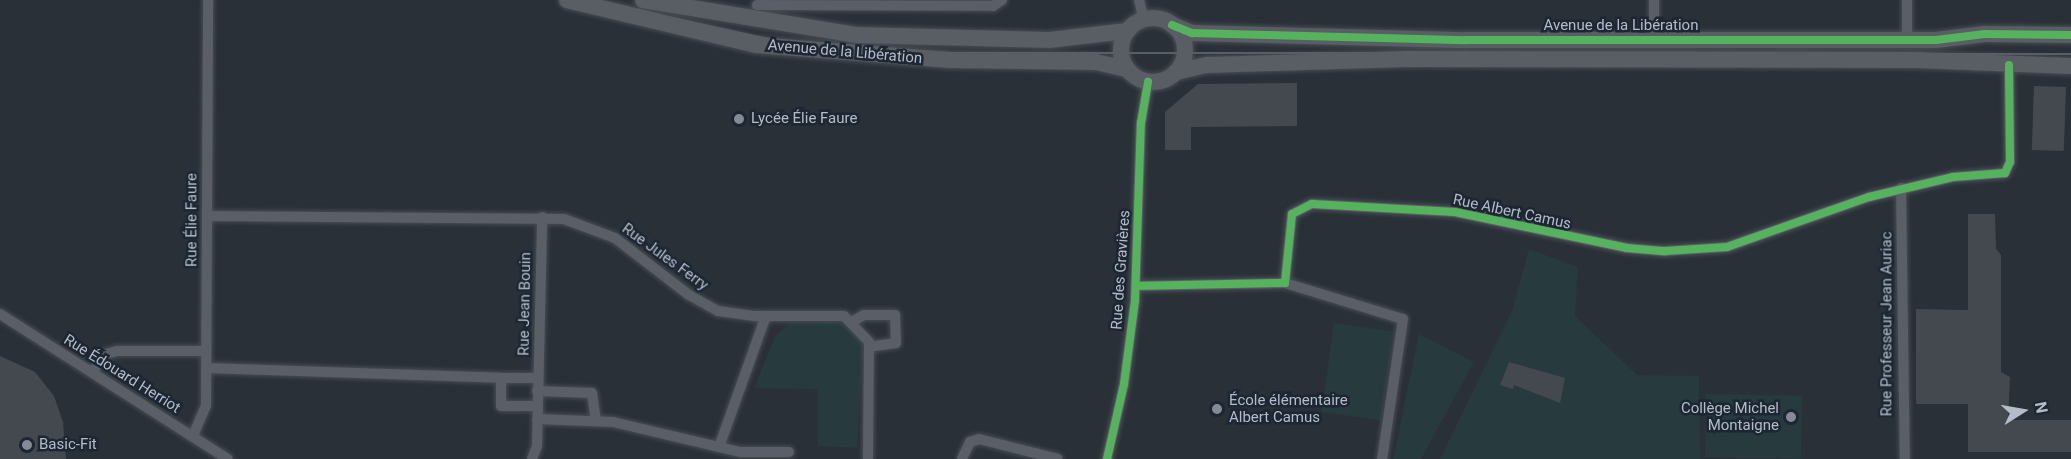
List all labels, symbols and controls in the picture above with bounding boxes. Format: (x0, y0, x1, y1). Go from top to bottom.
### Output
street label: Avenue de la Libération (1544, 17, 1698, 35)
street label: Avenue de la Libération (767, 36, 923, 68)
place label: Lycée Élie Faure (751, 110, 857, 128)
marker: Lycée Élie Faure (732, 112, 746, 126)
street label: Rue Élie Faure (183, 173, 201, 267)
street label: Rue Albert Camus (1451, 191, 1573, 233)
street label: Rue des Gravières (1108, 210, 1134, 330)
street label: Rue Jules Ferry (618, 220, 712, 294)
street label: Rue Professeur Jean Auriac (1878, 232, 1896, 416)
street label: Rue Jean Bouin (515, 252, 535, 356)
street label: Rue Édouard Herriot (60, 331, 184, 417)
north arrow (1993, 381, 2053, 441)
place label: École élémentaire Albert Camus (1229, 391, 1348, 426)
place label: Collège Michel Montaigne (1681, 399, 1779, 434)
text: N (2031, 400, 2052, 415)
marker: École élémentaire Albert Camus (1210, 402, 1224, 416)
marker: Collège Michel Montaigne (1784, 410, 1798, 424)
place label: Basic-Fit (39, 436, 97, 454)
marker: Basic-Fit (20, 438, 34, 452)

